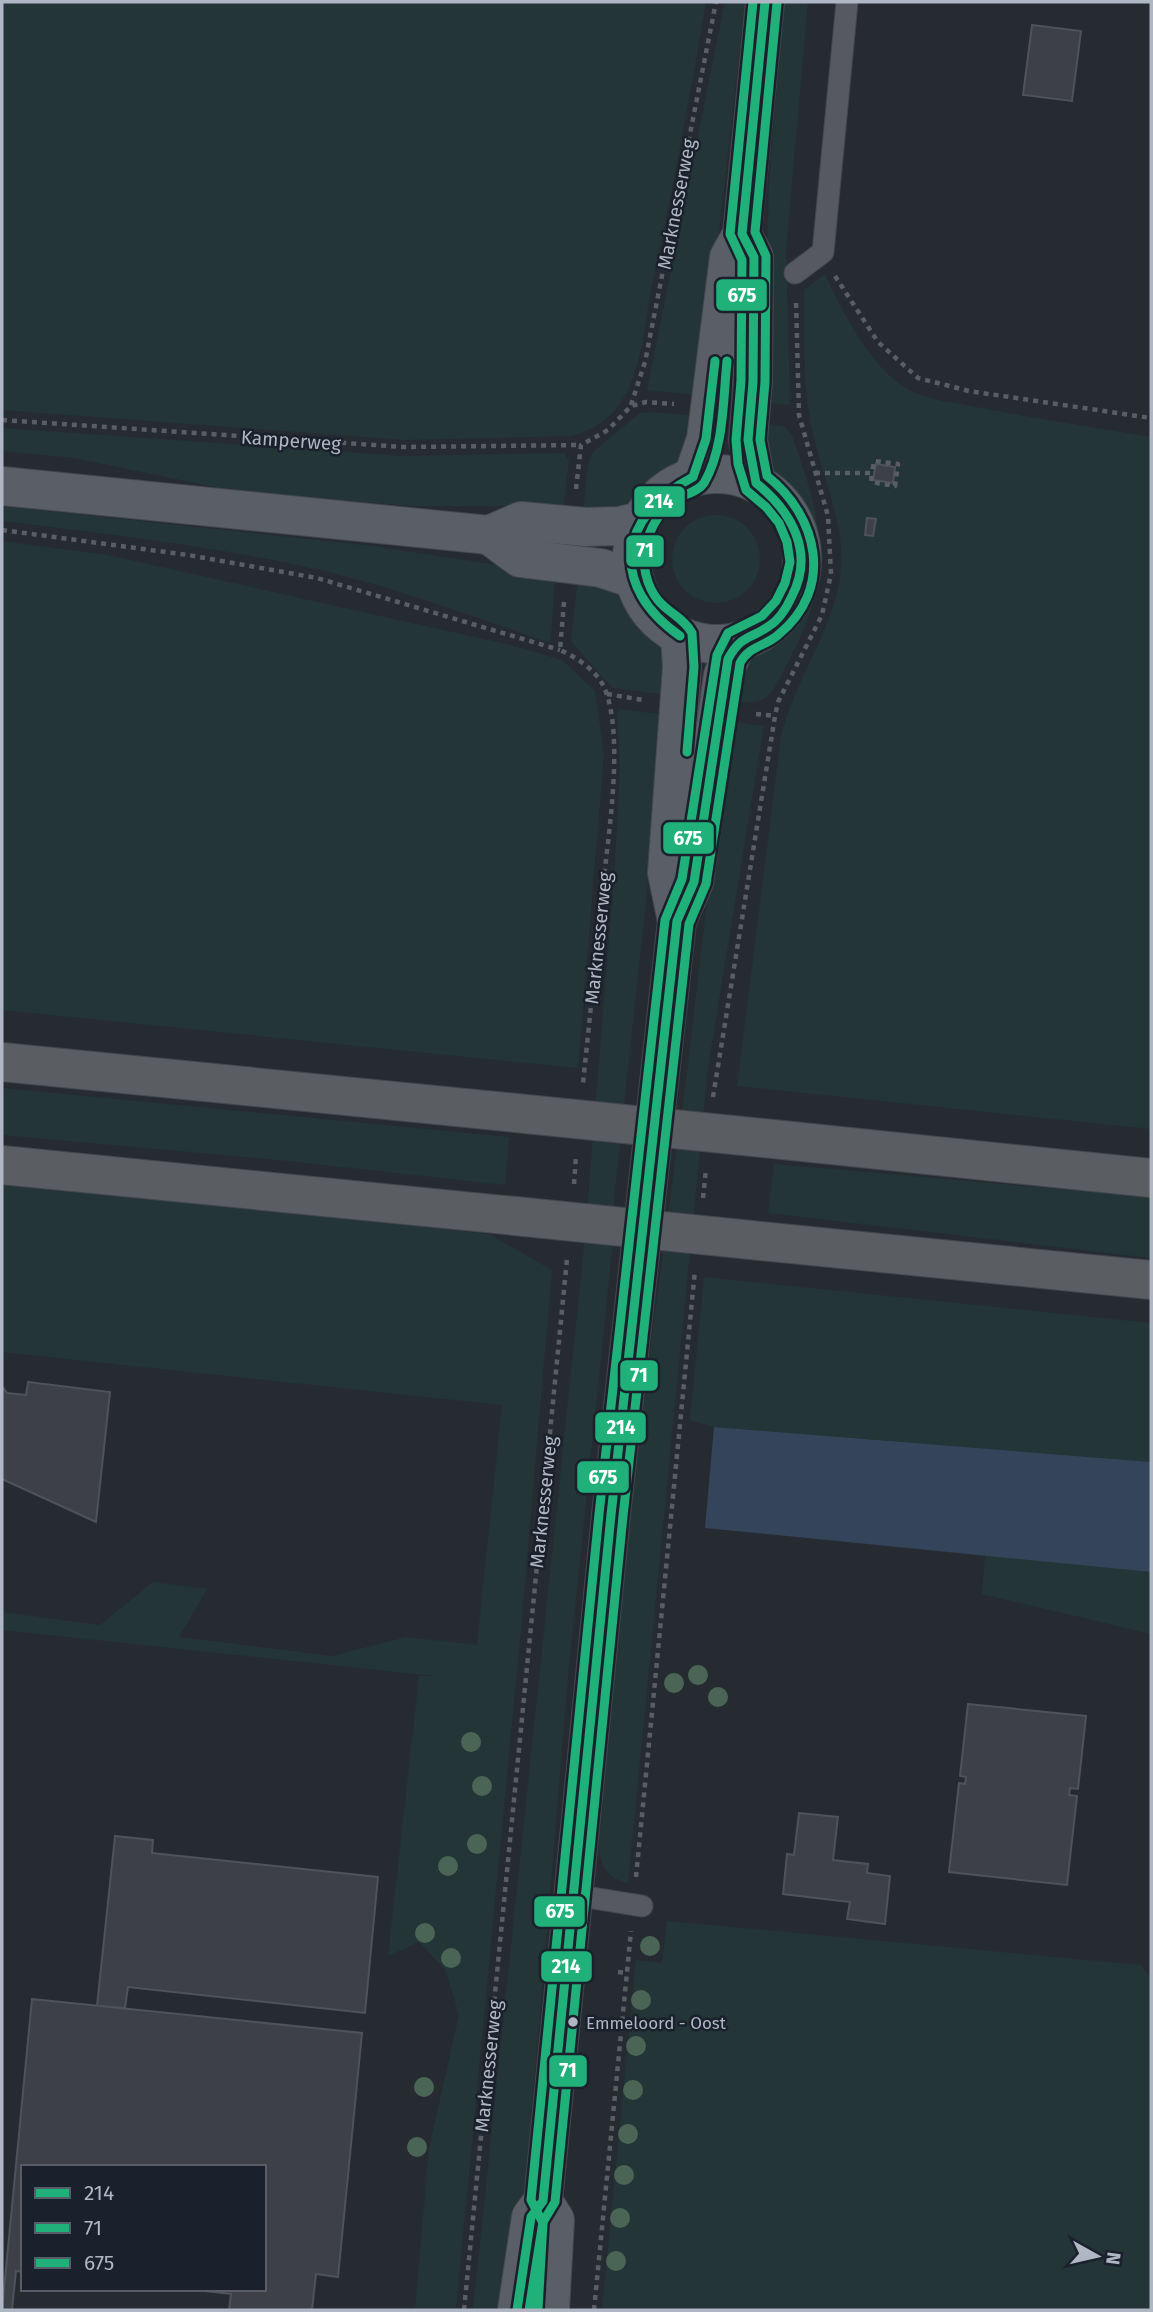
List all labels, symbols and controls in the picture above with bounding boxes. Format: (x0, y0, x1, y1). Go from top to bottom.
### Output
street label: Marknesserweg (653, 137, 700, 271)
line badge: 675 (715, 278, 768, 312)
text: 675 (727, 284, 757, 307)
street label: Kamperweg (240, 426, 342, 455)
line badge: 214 (633, 485, 686, 518)
text: 214 (645, 490, 674, 513)
line badge: 71 (625, 534, 665, 568)
text: 71 (636, 539, 654, 562)
line badge: 675 (662, 821, 715, 855)
text: 675 (673, 827, 703, 850)
street label: Marknesserweg (580, 871, 617, 1005)
line badge: 71 (619, 1359, 659, 1392)
text: 71 (630, 1364, 648, 1387)
line badge: 214 (594, 1411, 647, 1444)
text: 214 (607, 1416, 636, 1439)
street label: Marknesserweg (525, 1435, 562, 1569)
line badge: 675 (576, 1460, 630, 1494)
text: 675 (588, 1466, 618, 1489)
line badge: 675 (533, 1895, 586, 1928)
text: 675 (545, 1900, 575, 1923)
line badge: 214 (540, 1950, 593, 1983)
text: 214 (552, 1955, 581, 1978)
street label: Marknesserweg (470, 1999, 507, 2133)
place label: Emmeloord - Oost (586, 2013, 727, 2034)
marker: Emmeloord - Oost (566, 2015, 580, 2029)
line badge: 71 (548, 2054, 588, 2088)
text: 71 (559, 2059, 577, 2082)
legend (21, 2165, 266, 2291)
text: 214 (84, 2180, 114, 2206)
text: 71 (84, 2215, 102, 2241)
north arrow (1062, 2221, 1132, 2291)
text: 675 (84, 2250, 114, 2276)
text: N (1101, 2250, 1126, 2266)

